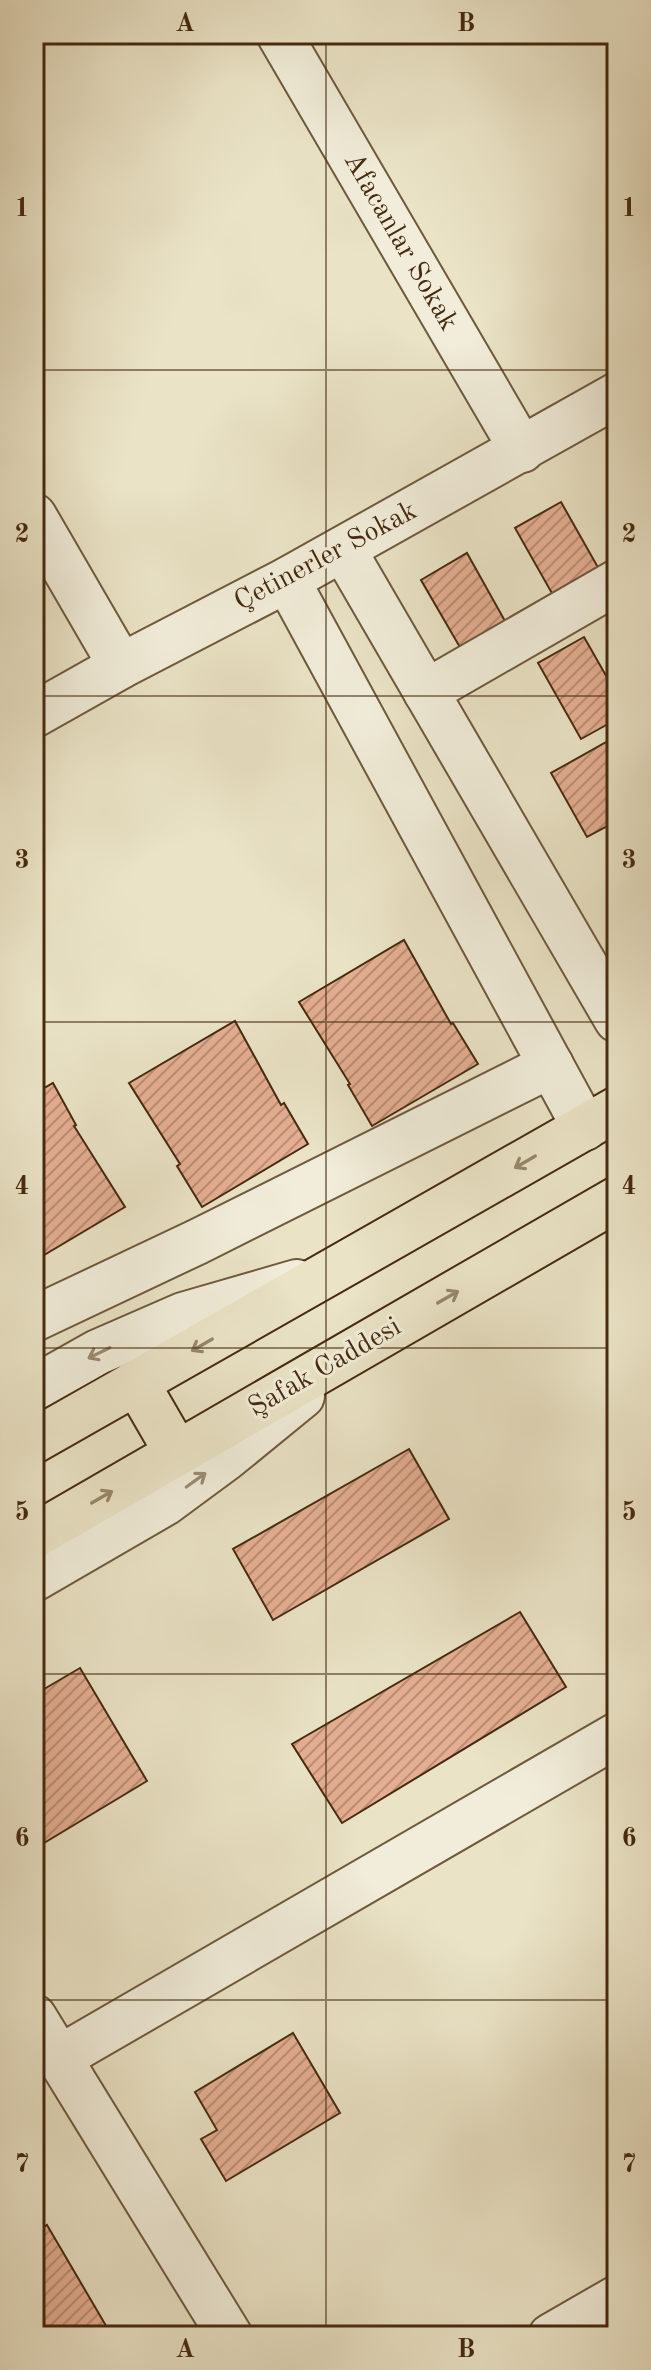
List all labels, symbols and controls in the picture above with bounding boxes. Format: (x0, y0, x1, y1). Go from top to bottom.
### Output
text: A (175, 11, 195, 37)
text: B (457, 11, 475, 37)
street label: Afacanlar Sokak (338, 148, 462, 336)
text: 1 (14, 196, 30, 222)
text: 1 (621, 196, 637, 222)
street label: Çetinerler Sokak (230, 497, 422, 617)
text: 2 (14, 522, 30, 548)
text: 2 (621, 522, 637, 548)
text: 3 (14, 848, 30, 874)
text: 3 (621, 848, 637, 874)
one-way arrow (514, 1154, 537, 1170)
text: 4 (14, 1174, 30, 1200)
text: 4 (621, 1174, 637, 1200)
one-way arrow (436, 1289, 459, 1305)
street label: Şafak Caddesi (244, 1313, 406, 1423)
one-way arrow (190, 1338, 214, 1353)
one-way arrow (87, 1346, 111, 1361)
one-way arrow (185, 1472, 206, 1489)
one-way arrow (89, 1489, 113, 1504)
text: 5 (14, 1500, 30, 1526)
text: 5 (621, 1500, 637, 1526)
text: 6 (14, 1826, 30, 1852)
text: 6 (621, 1826, 637, 1852)
text: 7 (14, 2152, 30, 2178)
text: 7 (621, 2152, 637, 2178)
text: A (175, 2337, 195, 2363)
text: B (457, 2337, 475, 2363)

